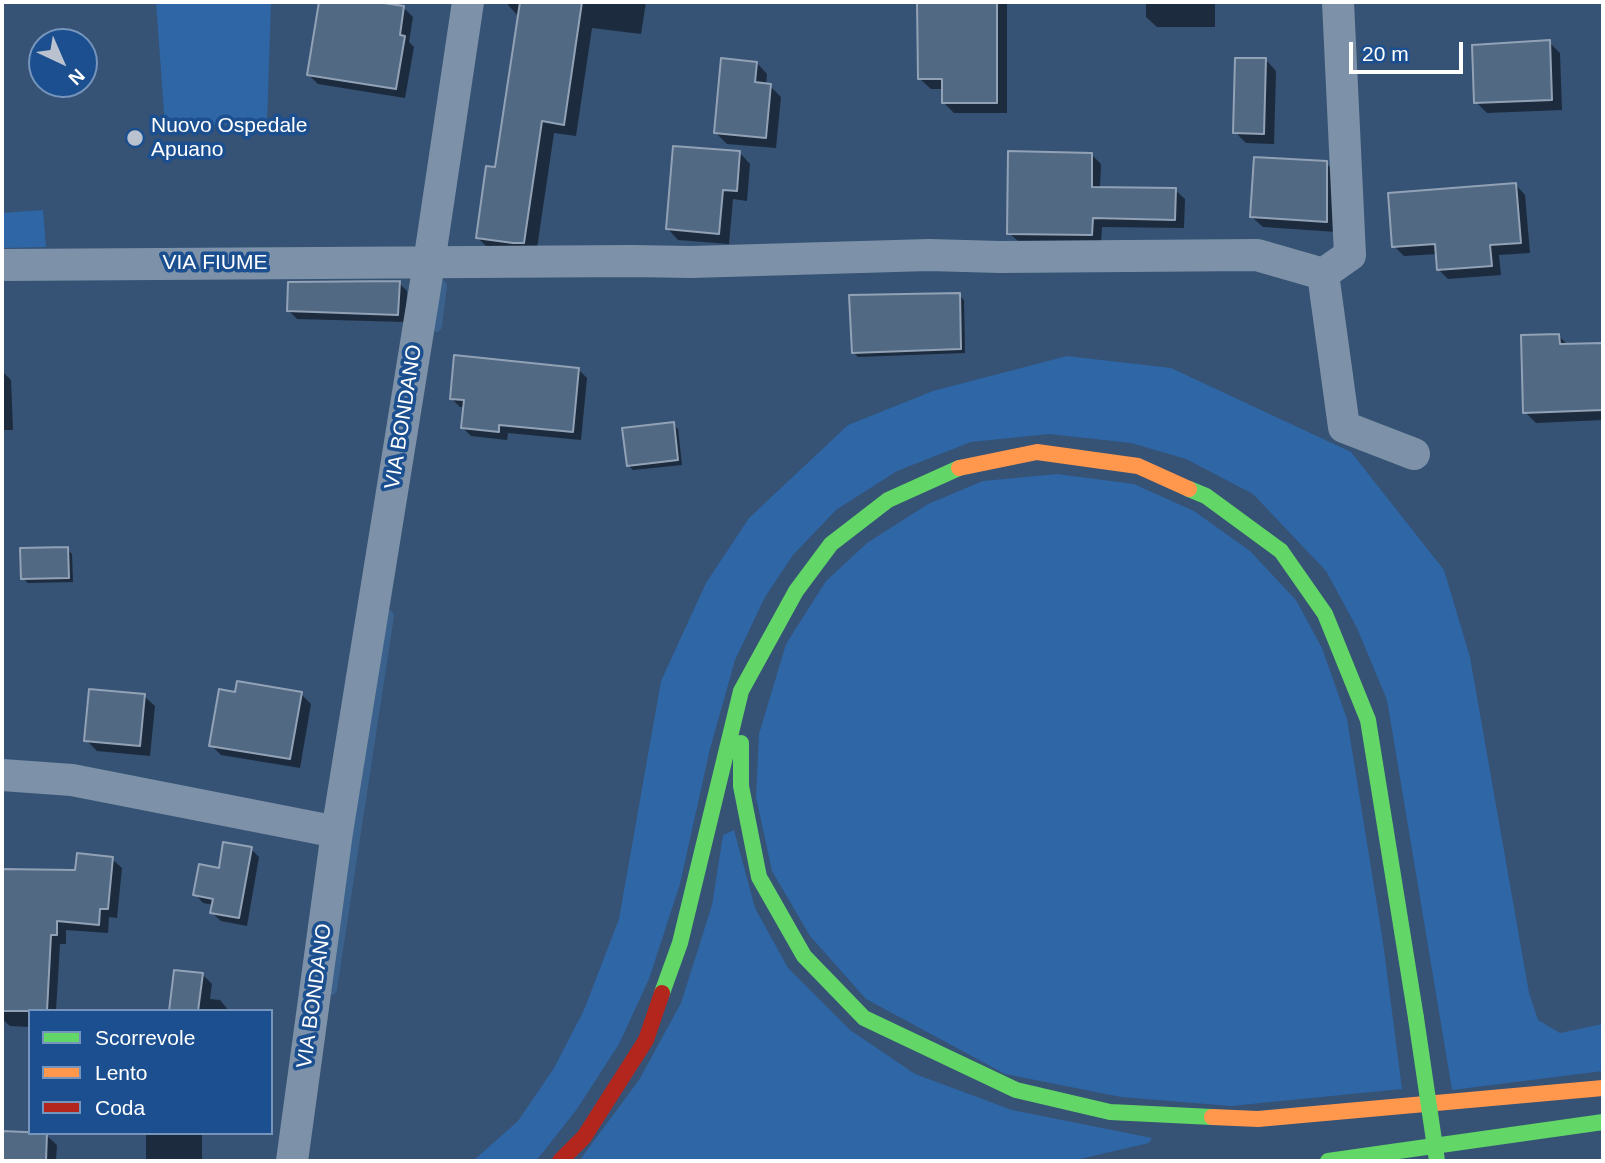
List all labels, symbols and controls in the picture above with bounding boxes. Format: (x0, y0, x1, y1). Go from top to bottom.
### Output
north arrow (28, 28, 98, 98)
scale bar (1353, 28, 1467, 72)
text: 20 m (1362, 42, 1409, 65)
text: N (64, 65, 89, 89)
place label: Nuovo Ospedale Apuano (151, 113, 307, 163)
marker: Nuovo Ospedale Apuano (125, 128, 145, 148)
street label: VIA FIUME (162, 250, 268, 276)
street label: VIA BONDANO (380, 343, 428, 491)
street label: VIA BONDANO (292, 922, 338, 1070)
legend (28, 1009, 273, 1135)
text: Scorrevole (95, 1026, 195, 1049)
text: Lento (95, 1061, 148, 1084)
text: Coda (95, 1096, 145, 1119)

